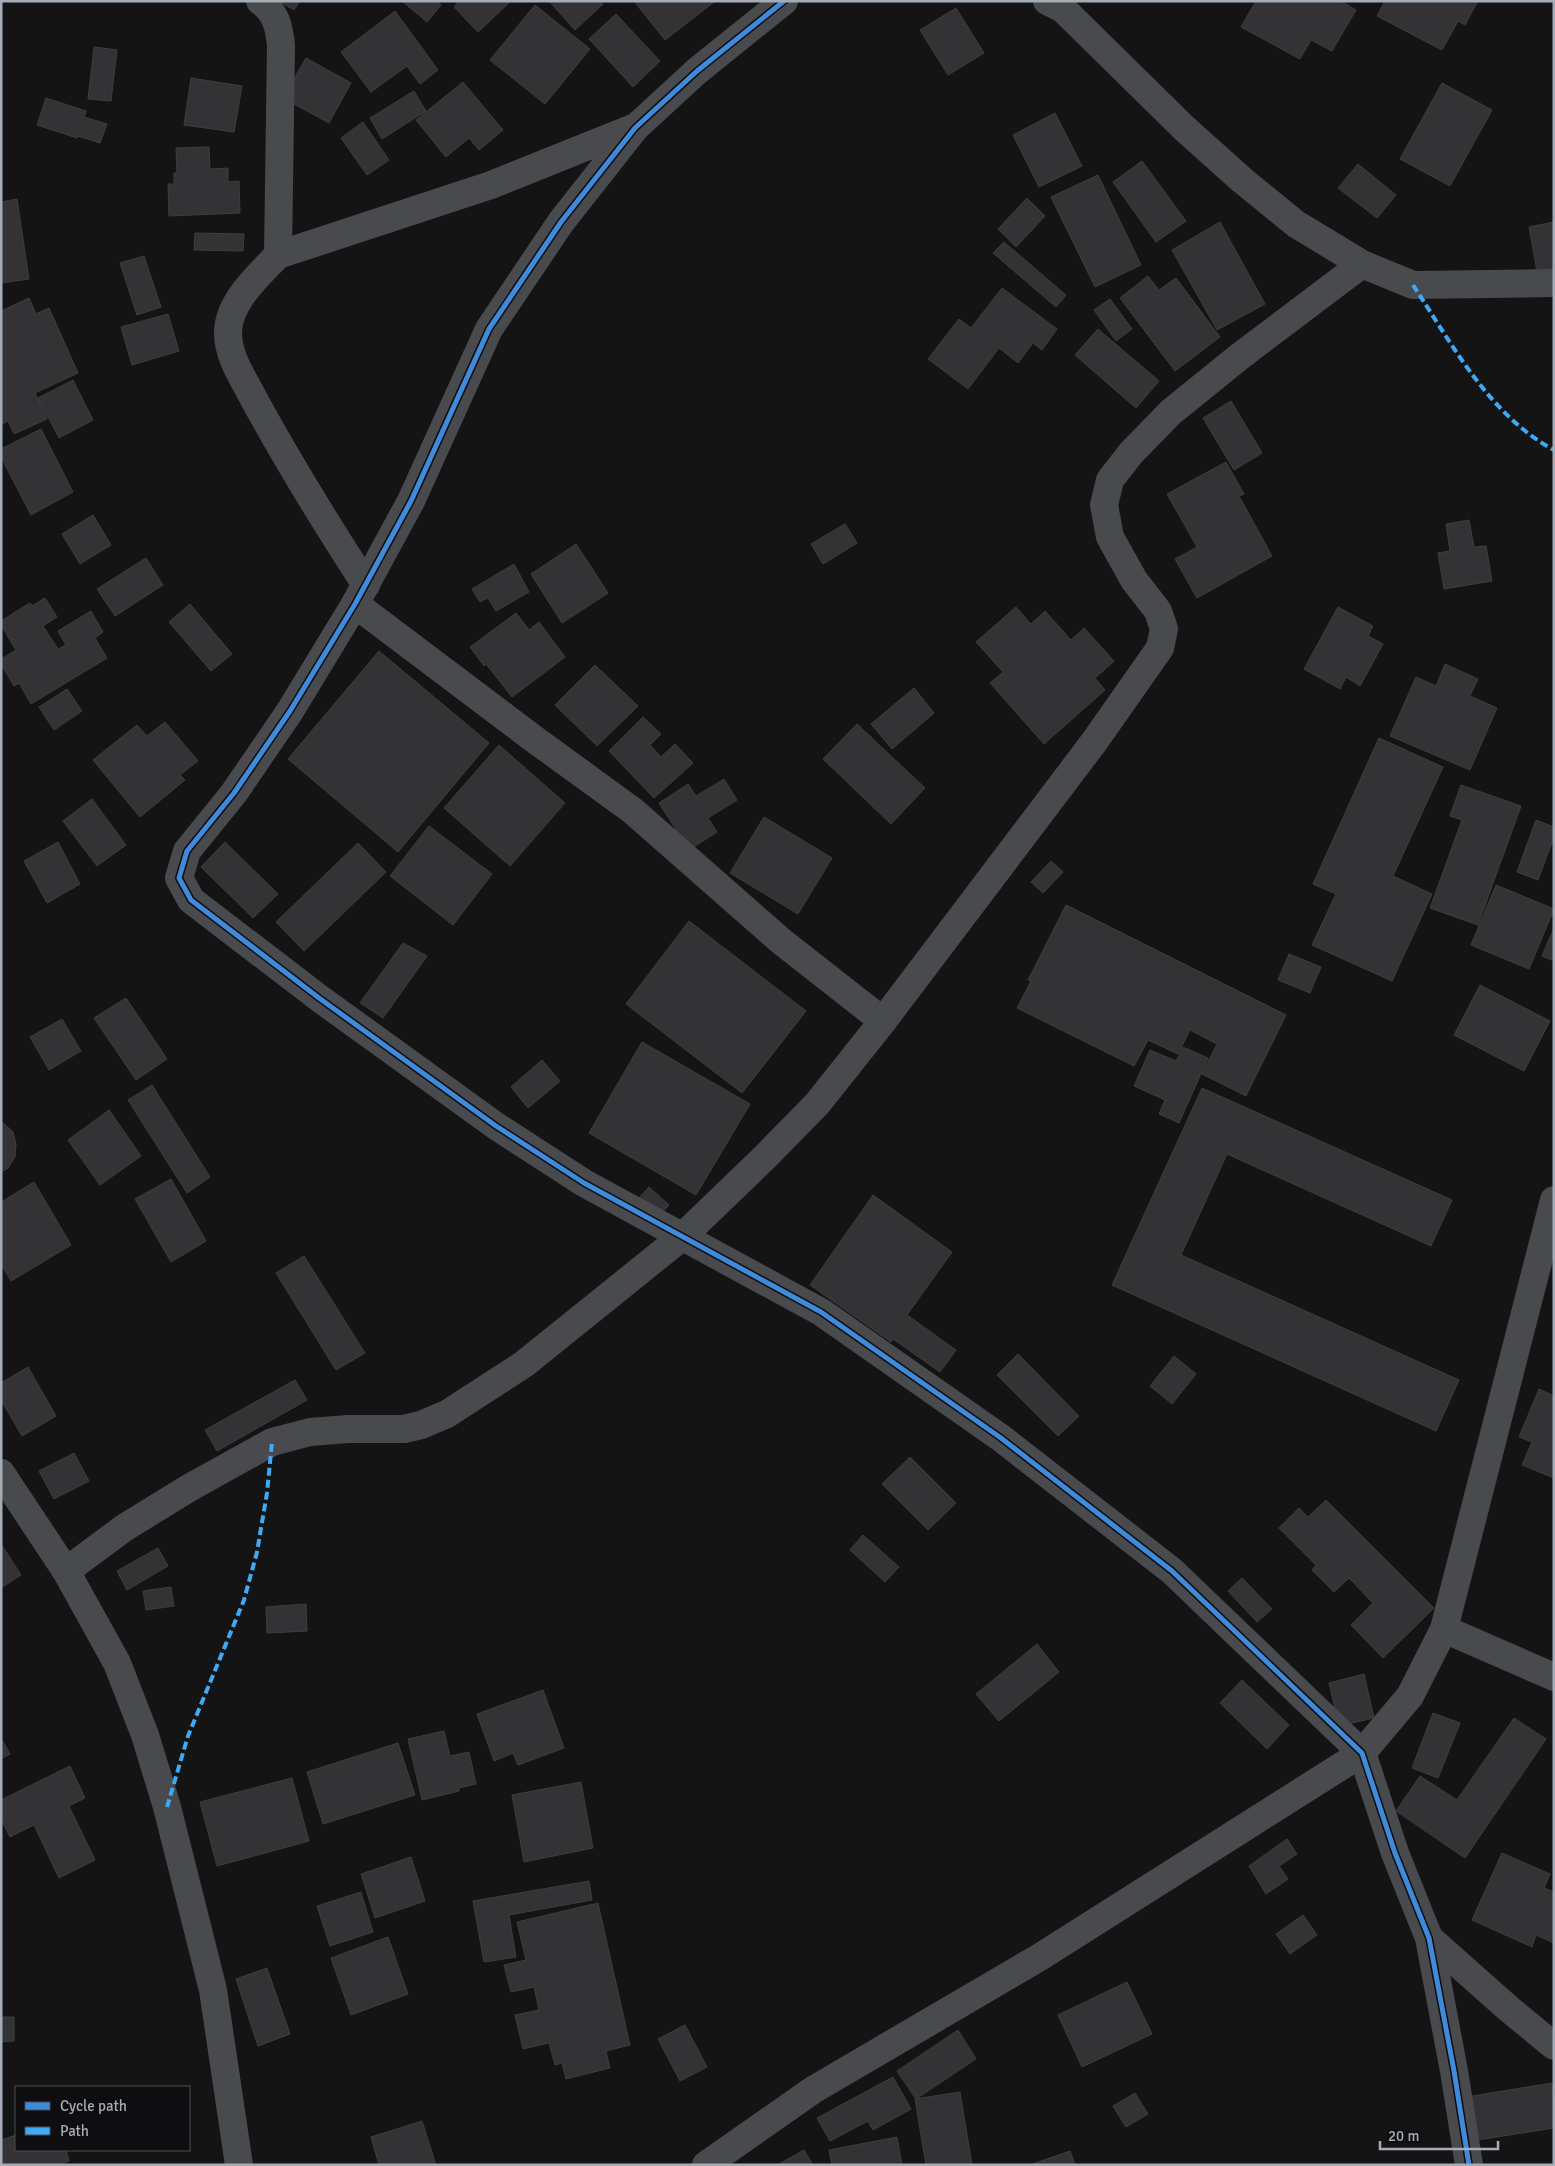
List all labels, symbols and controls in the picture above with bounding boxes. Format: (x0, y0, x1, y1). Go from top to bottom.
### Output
legend (15, 2086, 190, 2151)
text: Cycle path (60, 2097, 127, 2115)
scale bar (1380, 2118, 1498, 2150)
text: Path (60, 2122, 89, 2140)
text: 20 m (1388, 2127, 1419, 2145)

